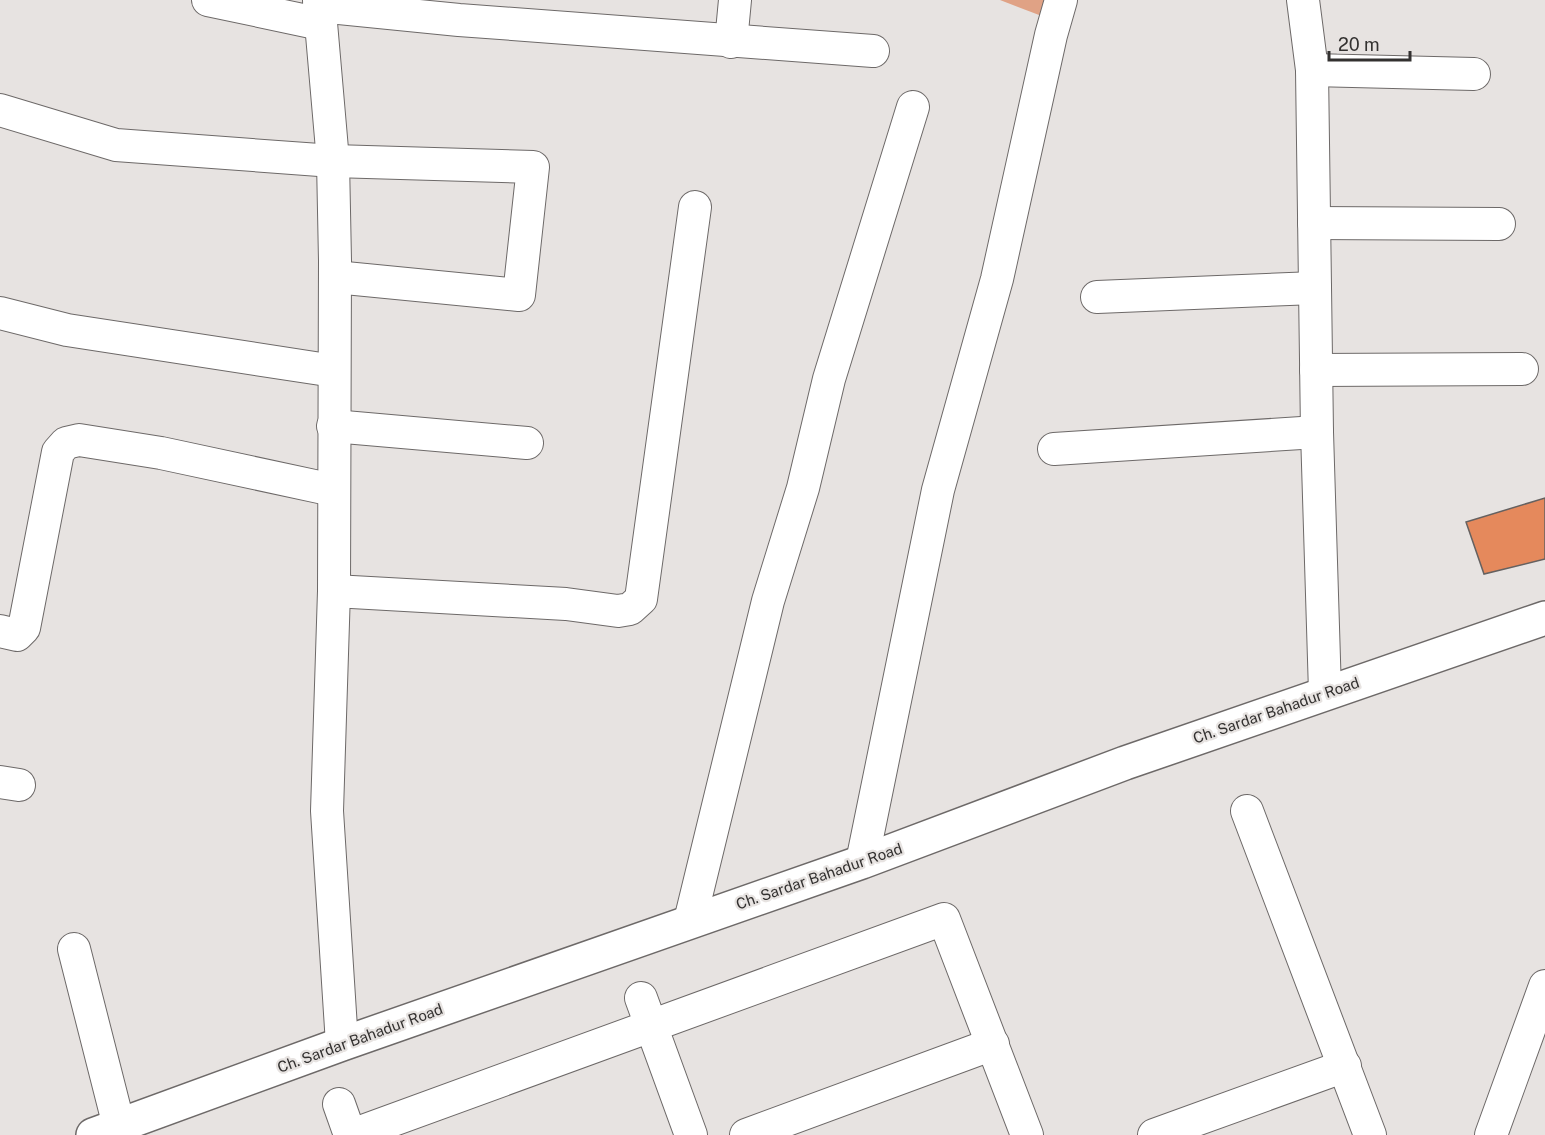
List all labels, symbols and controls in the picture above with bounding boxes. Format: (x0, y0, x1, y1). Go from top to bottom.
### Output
scale bar (1329, 24, 1410, 62)
text: 20 m (1338, 34, 1380, 55)
street label: Ch. Sardar Bahadur Road (1191, 674, 1361, 746)
street label: Ch. Sardar Bahadur Road (734, 840, 904, 912)
street label: Ch. Sardar Bahadur Road (275, 1000, 445, 1076)

